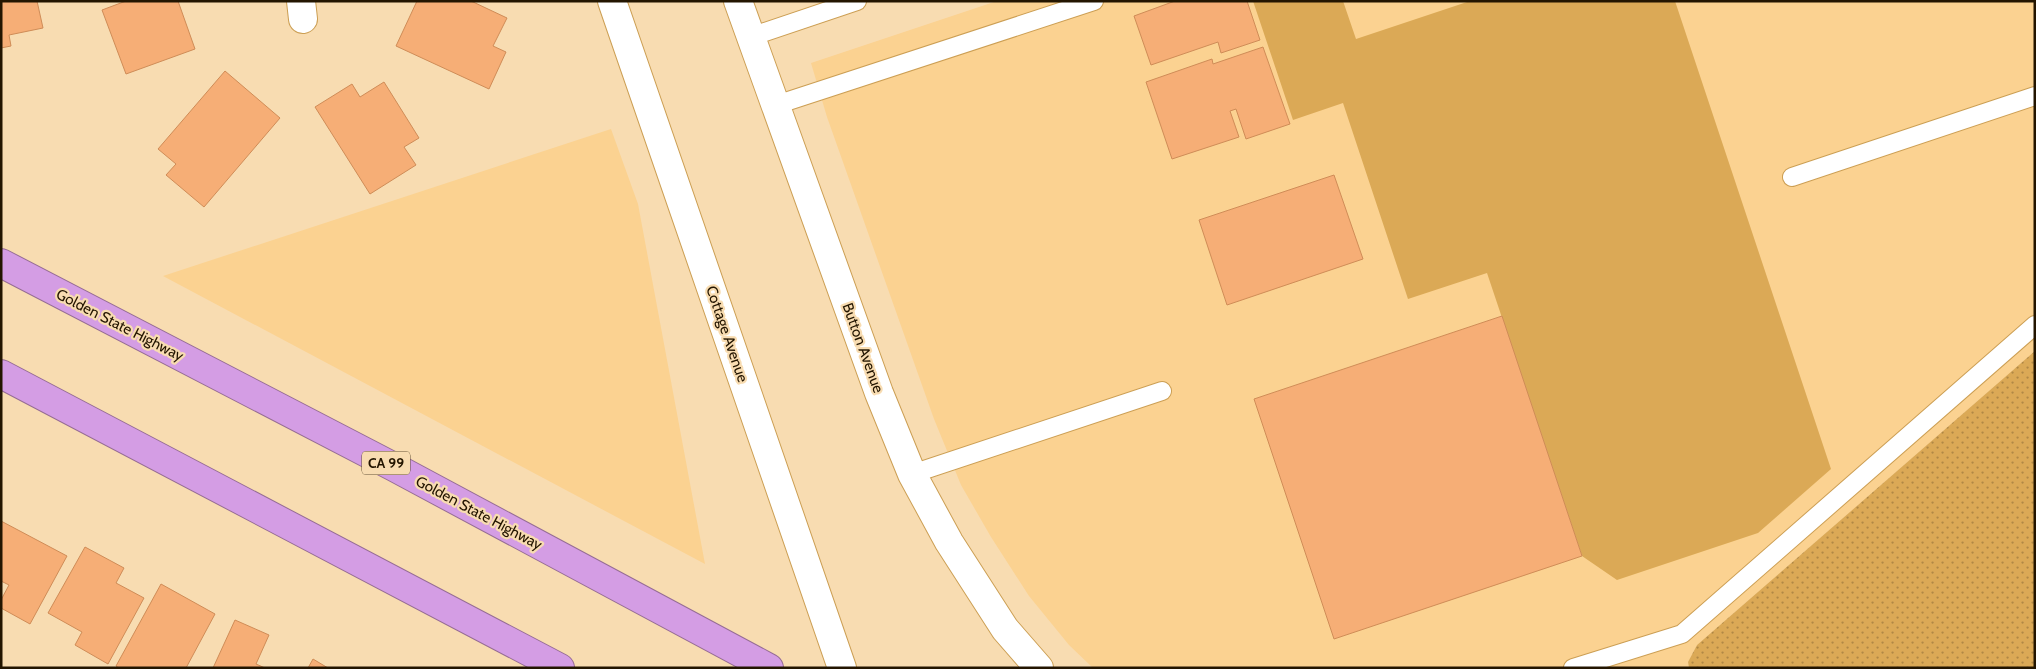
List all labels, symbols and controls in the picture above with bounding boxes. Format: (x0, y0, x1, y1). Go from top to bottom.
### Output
street label: Cottage Avenue (702, 284, 752, 385)
street label: Golden State Highway (53, 285, 187, 365)
street label: Button Avenue (838, 301, 888, 396)
road number: CA 99 (362, 452, 410, 474)
street label: Golden State Highway (413, 472, 546, 554)

